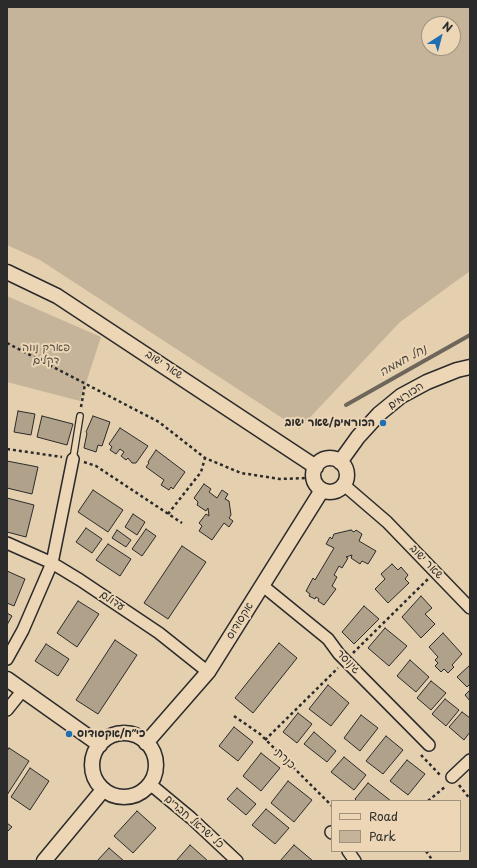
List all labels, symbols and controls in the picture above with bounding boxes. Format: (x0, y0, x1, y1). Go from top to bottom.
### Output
north arrow (421, 16, 461, 56)
text: N (439, 17, 456, 36)
park label: פארק נווה דקלים (22, 341, 70, 367)
water label: נחל חממה (377, 342, 429, 380)
street label: שאר ישוב (143, 348, 185, 382)
street label: הכורמים (386, 380, 426, 412)
place label: הכורמים/שאר ישוב (285, 416, 375, 430)
marker: הכורמים/שאר ישוב (378, 418, 388, 428)
street label: שאר ישוב (407, 542, 445, 582)
street label: עדולם (97, 588, 127, 614)
street label: אקסודוס (223, 600, 257, 642)
street label: גינוסר (333, 647, 363, 677)
place label: כי״ח/אקסודוס (77, 727, 145, 741)
marker: כי״ח/אקסודוס (64, 729, 74, 739)
street label: כנרת (272, 746, 298, 772)
street label: כל ישראל חברים (162, 793, 226, 851)
legend (331, 800, 461, 852)
text: Road (369, 807, 398, 825)
text: Park (369, 827, 396, 845)

